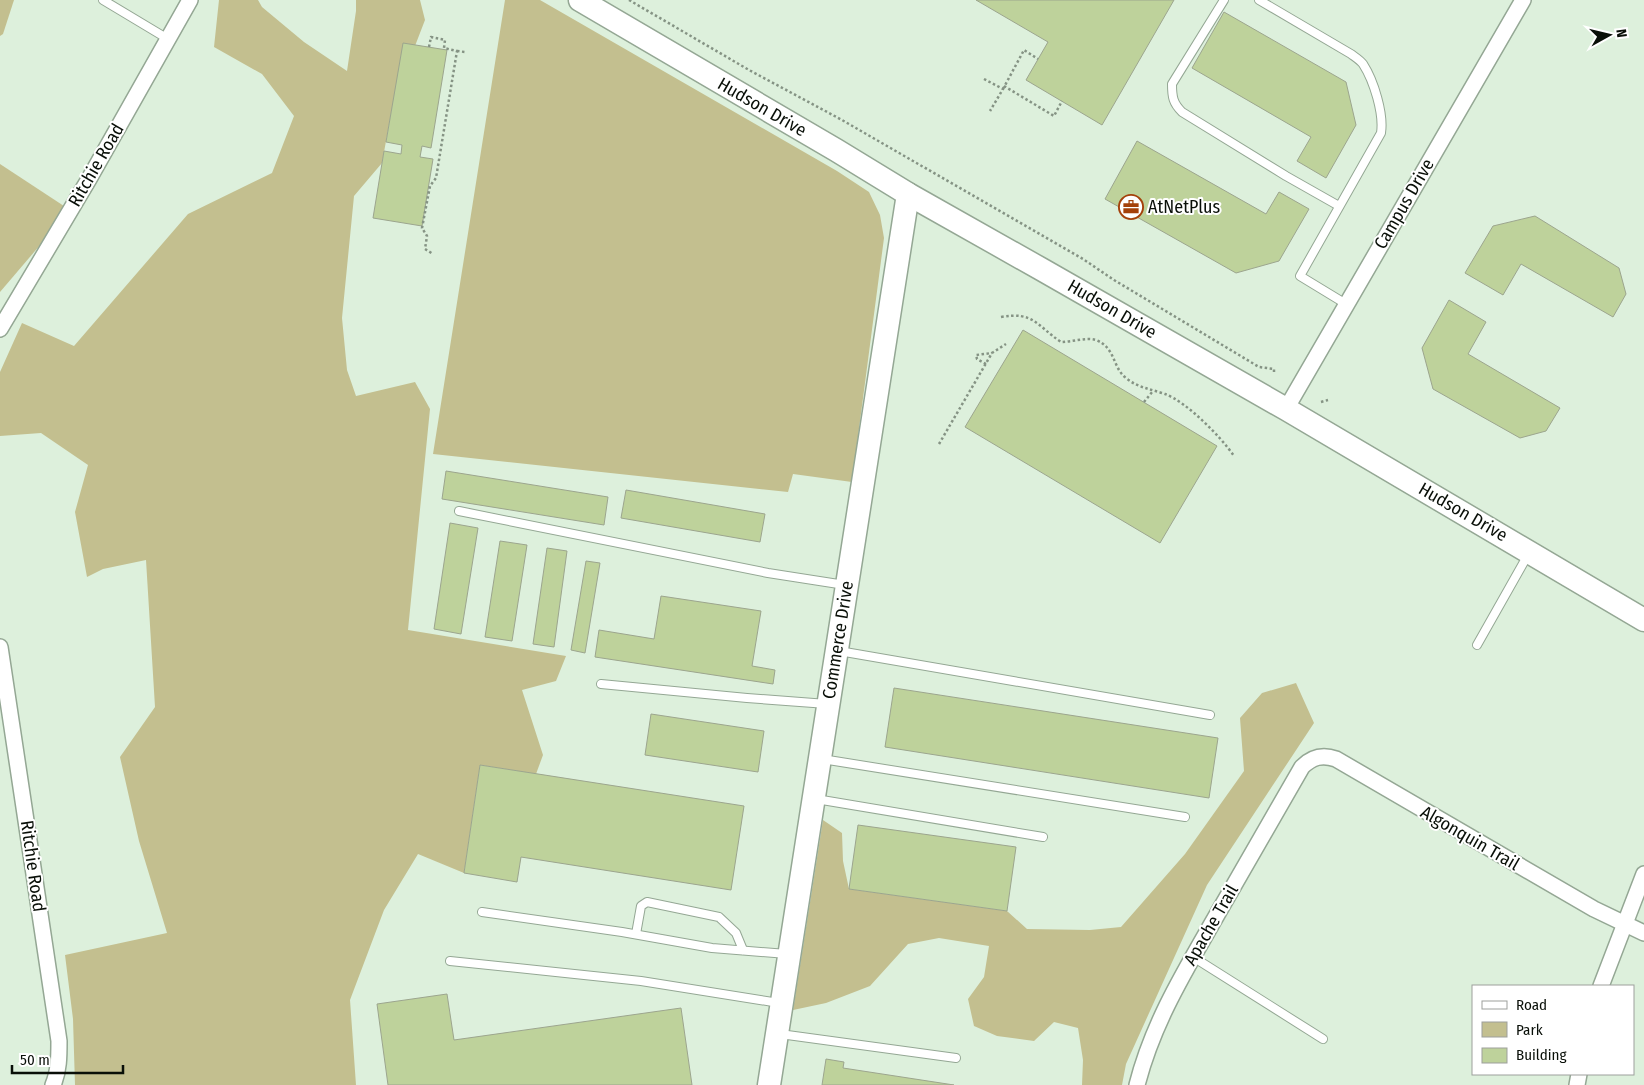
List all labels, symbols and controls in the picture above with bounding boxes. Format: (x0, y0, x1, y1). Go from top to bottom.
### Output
north arrow (1584, 10, 1634, 60)
text: N (1612, 28, 1630, 39)
street label: Hudson Drive (714, 73, 810, 141)
street label: Ritchie Road (63, 120, 129, 210)
street label: Campus Drive (1369, 155, 1439, 253)
office icon: AtNetPlus (1118, 194, 1144, 220)
place label: AtNetPlus (1148, 196, 1220, 218)
street label: Hudson Drive (1064, 275, 1160, 343)
street label: Hudson Drive (1415, 478, 1511, 546)
street label: Commerce Drive (818, 579, 858, 701)
street label: Algonquin Trail (1417, 801, 1523, 875)
street label: Ritchie Road (16, 819, 50, 913)
street label: Apache Trail (1179, 880, 1243, 969)
legend (1472, 985, 1634, 1075)
text: Road (1516, 996, 1547, 1014)
text: Park (1516, 1021, 1543, 1039)
scale bar (12, 1042, 124, 1074)
text: Building (1516, 1046, 1567, 1064)
text: 50 m (20, 1051, 50, 1069)

